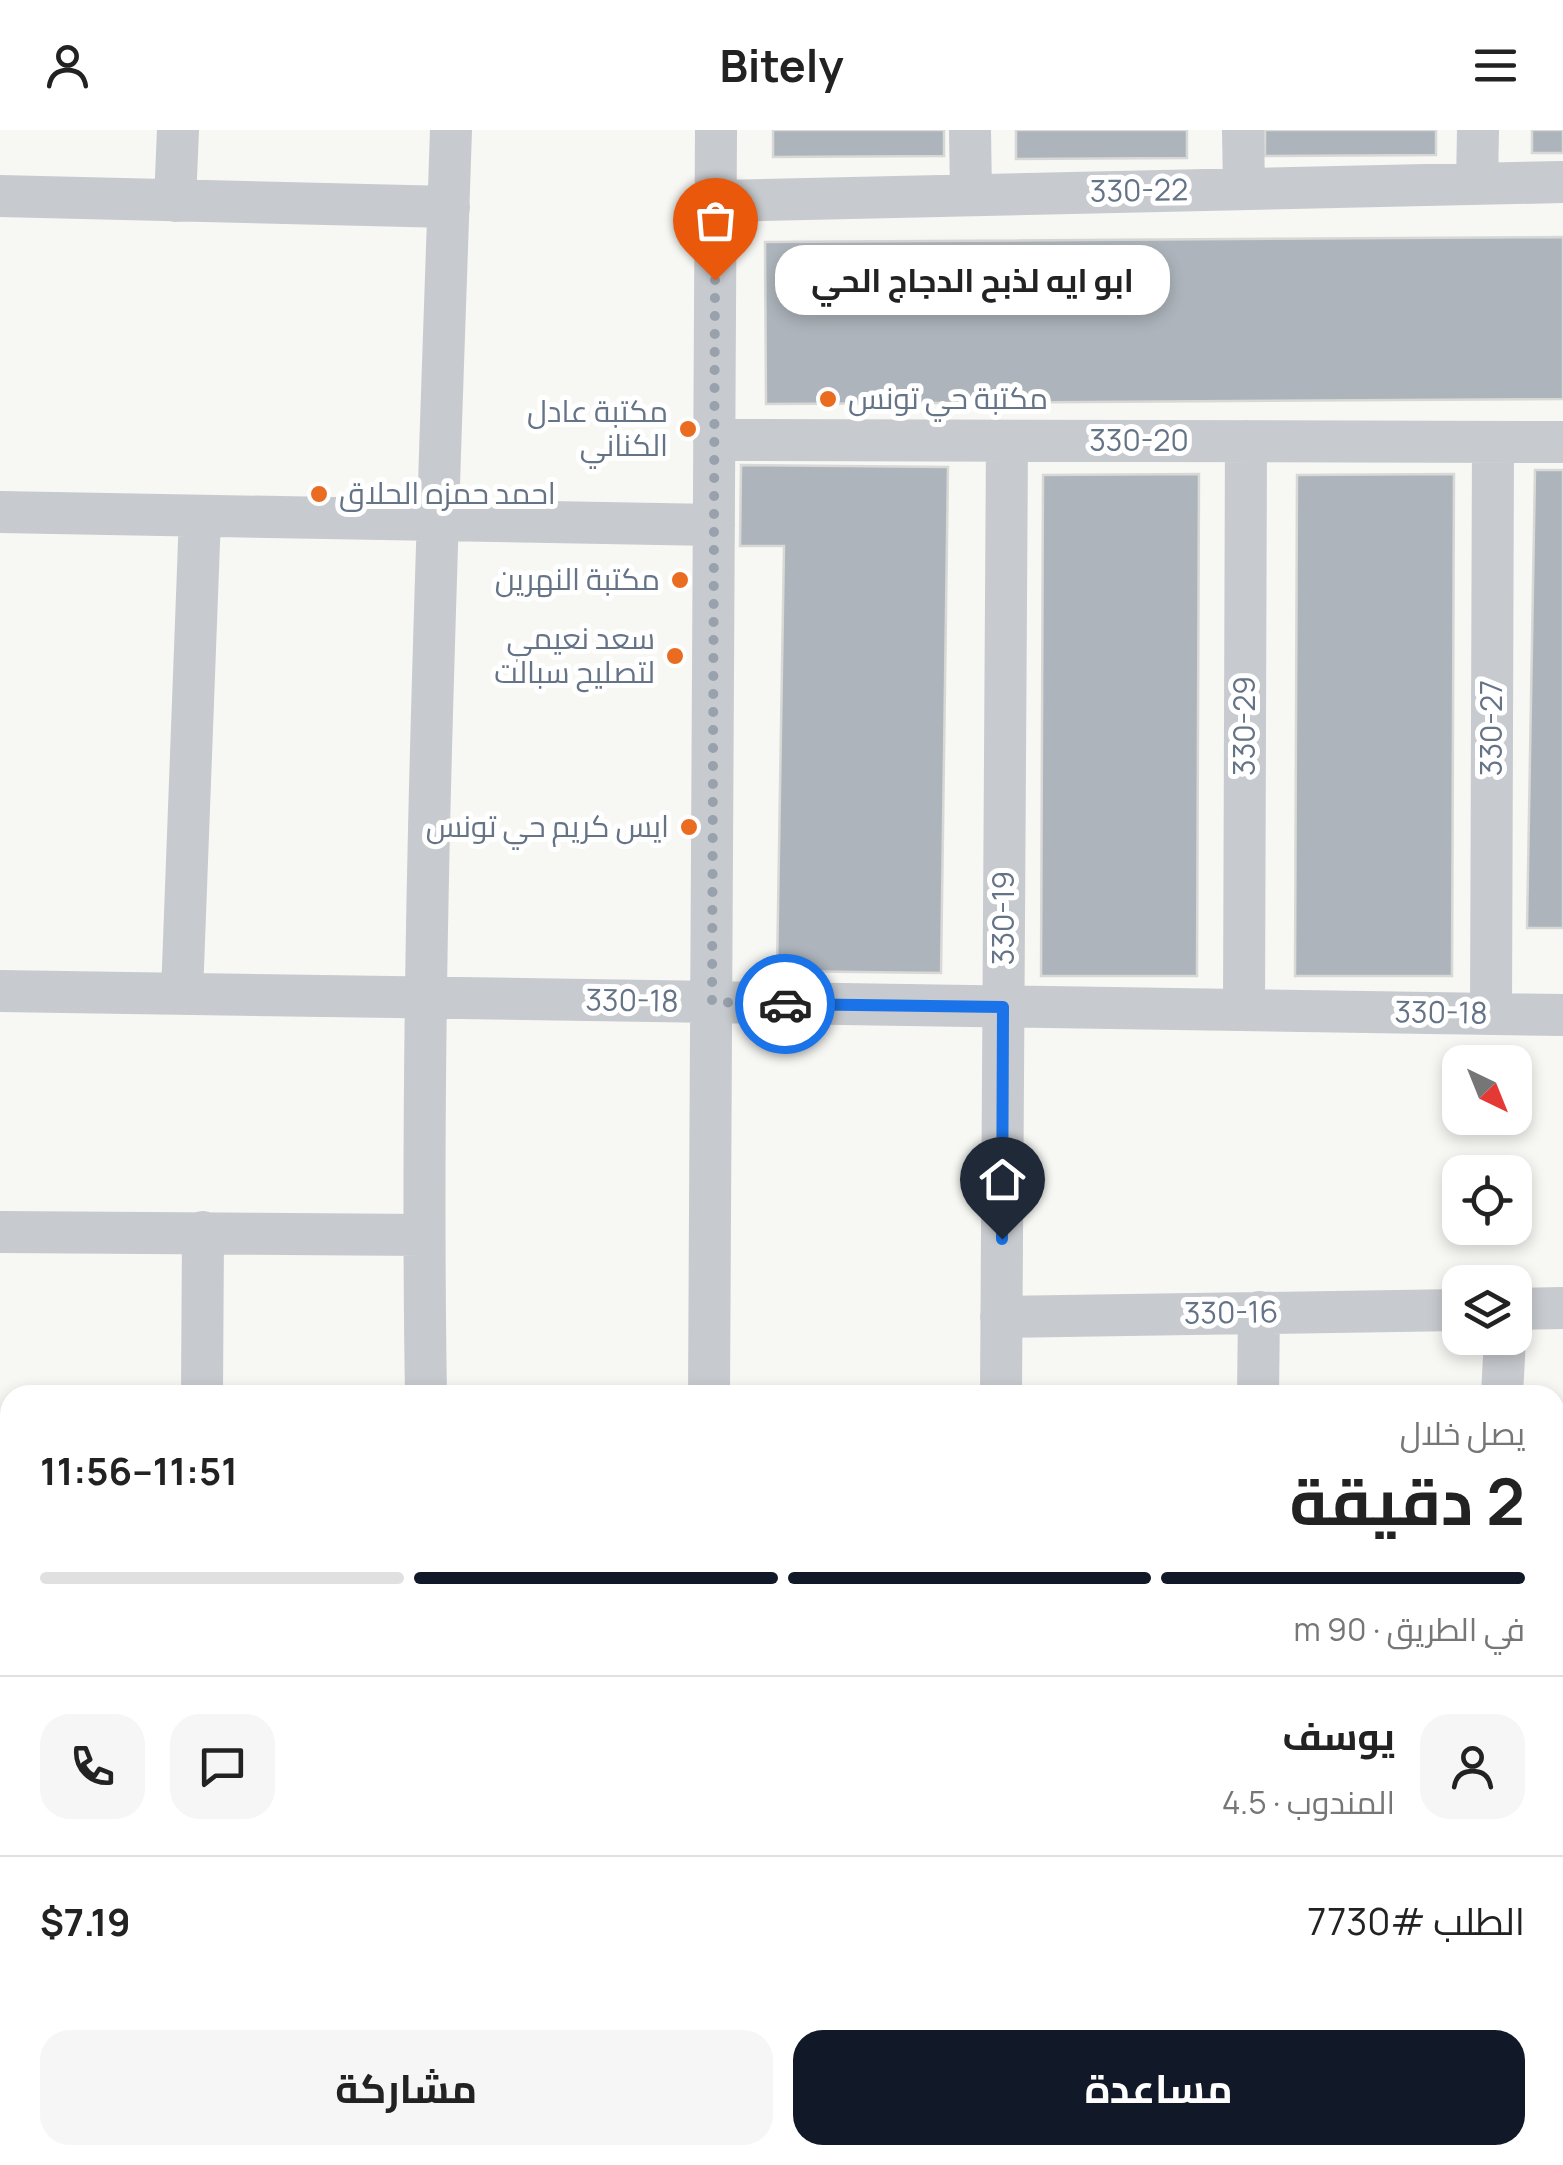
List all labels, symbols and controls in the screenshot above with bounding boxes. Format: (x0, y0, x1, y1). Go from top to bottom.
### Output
text: Bitely (719, 34, 844, 96)
icon: person (40, 38, 95, 93)
icon: menu (1468, 38, 1523, 93)
street label: 330-22 (1089, 168, 1188, 211)
pin (673, 178, 758, 281)
icon: bag (688, 193, 743, 248)
callout: ابو ايه لذبح الدجاج الحي (775, 245, 1170, 315)
text: ابو ايه لذبح الدجاج الحي (811, 258, 1134, 302)
place label: مكتبة حي تونس (848, 377, 1048, 422)
marker: مكتبة حي تونس (817, 388, 839, 410)
place label: مكتبة عادل الكناني (527, 390, 668, 469)
marker: مكتبة عادل الكناني (677, 418, 699, 440)
street label: 330-20 (1089, 419, 1189, 460)
place label: احمد حمزه الحلاق (339, 472, 556, 513)
marker: احمد حمزه الحلاق (308, 483, 330, 505)
place label: مكتبة النهرين (495, 558, 660, 599)
marker: مكتبة النهرين (669, 569, 691, 591)
place label: سعد نعيمي لتصليح سبالت (494, 617, 655, 693)
marker: سعد نعيمي لتصليح سبالت (664, 645, 686, 667)
street label: 330-29 (1223, 676, 1264, 776)
street label: 330-27 (1470, 680, 1511, 776)
place label: ايس كريم حي تونس (426, 805, 669, 850)
marker: ايس كريم حي تونس (678, 816, 700, 838)
street label: 330-19 (982, 871, 1023, 965)
courier (735, 954, 835, 1054)
icon: car (758, 977, 813, 1032)
street label: 330-18 (585, 978, 679, 1021)
street label: 330-18 (1394, 990, 1488, 1033)
north arrow (1442, 1045, 1532, 1135)
map controls (1442, 1045, 1532, 1355)
pin (960, 1137, 1045, 1240)
icon: home (975, 1152, 1030, 1207)
button: locate (1442, 1155, 1532, 1245)
button: layers (1442, 1265, 1532, 1355)
street label: 330-16 (1183, 1290, 1279, 1333)
text: يصل خلال (1400, 1411, 1525, 1455)
text: 11:51–11:56 (40, 1444, 238, 1496)
text: 2 دقيقة (1290, 1456, 1525, 1545)
text: في الطريق · 90 m (1294, 1607, 1525, 1651)
text: يوسف (1282, 1709, 1395, 1761)
button: phone (40, 1714, 145, 1819)
button: chat (170, 1714, 275, 1819)
button: person (1420, 1714, 1525, 1819)
text: المندوب · 4.5 (1222, 1780, 1395, 1824)
text: الطلب #7730 (1307, 1894, 1525, 1946)
text: $7.19 (40, 1895, 131, 1947)
button: مشاركة (40, 2030, 773, 2145)
button: مساعدة (793, 2030, 1525, 2145)

